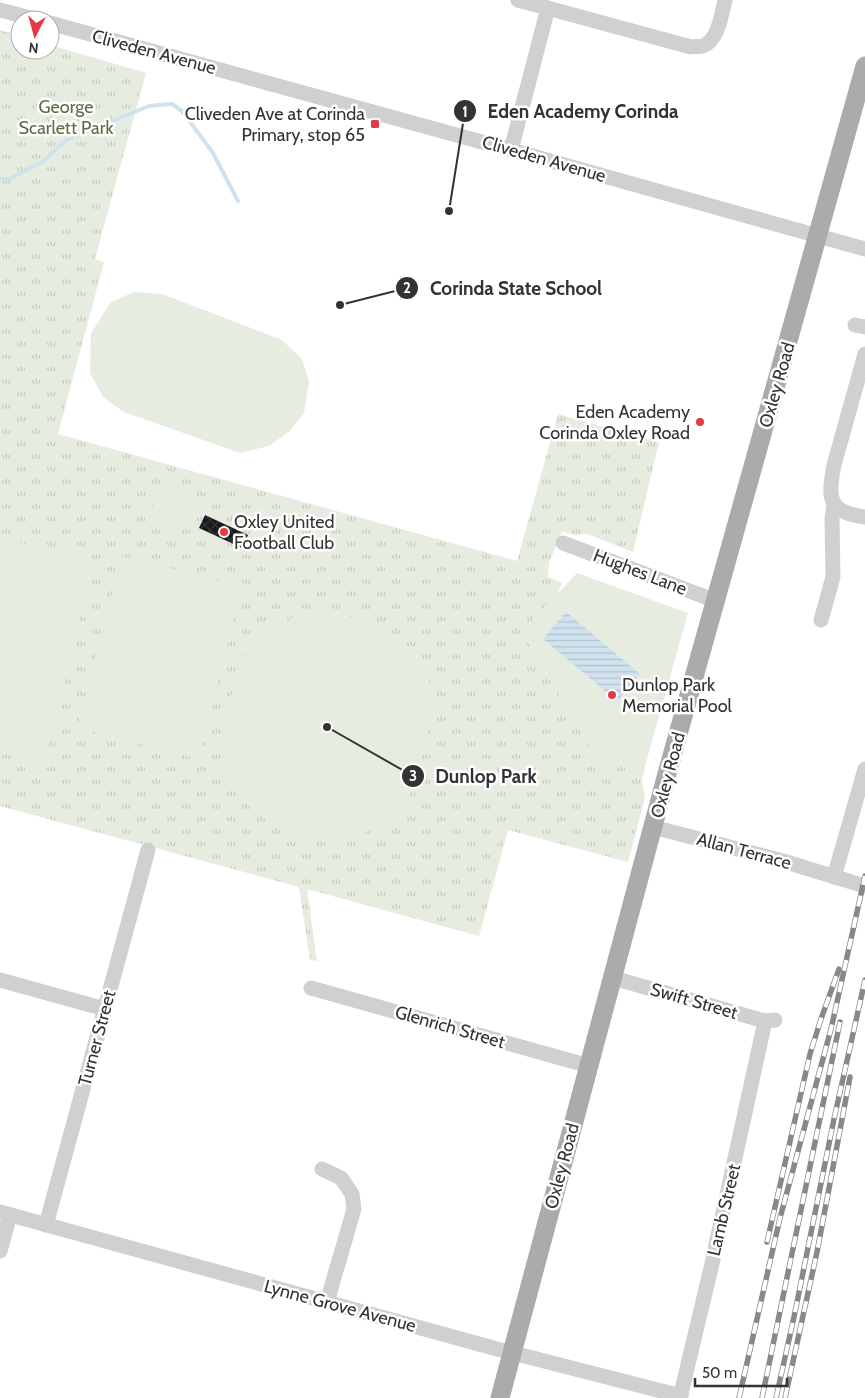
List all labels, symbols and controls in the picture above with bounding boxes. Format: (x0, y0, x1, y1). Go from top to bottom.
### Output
north arrow (10, 10, 60, 60)
street label: Cliveden Avenue (90, 25, 218, 79)
text: N (28, 38, 40, 57)
callout: Eden Academy Corinda (452, 94, 688, 128)
park label: George Scarlett Park (18, 96, 114, 139)
text: Eden Academy Corinda (488, 100, 679, 123)
place label: Cliveden Ave at Corinda Primary, stop 65 (185, 103, 365, 146)
text: 1 (462, 103, 468, 121)
marker: Cliveden Ave at Corinda Primary, stop 65 (369, 118, 381, 130)
street label: Cliveden Avenue (480, 131, 608, 187)
callout: Corinda State School (395, 271, 612, 305)
text: Corinda State School (430, 277, 602, 300)
text: 2 (403, 279, 411, 297)
street label: Oxley Road (754, 340, 800, 430)
place label: Eden Academy Corinda Oxley Road (539, 401, 690, 444)
marker: Eden Academy Corinda Oxley Road (694, 416, 706, 428)
place label: Oxley United Football Club (234, 511, 334, 554)
marker: Oxley United Football Club (218, 526, 230, 538)
street label: Hughes Lane (590, 544, 690, 600)
place label: Dunlop Park Memorial Pool (622, 674, 733, 717)
marker: Dunlop Park Memorial Pool (606, 689, 618, 701)
street label: Oxley Road (646, 730, 690, 820)
callout: Dunlop Park (401, 759, 547, 793)
text: Dunlop Park (435, 765, 537, 788)
text: 3 (409, 767, 417, 785)
street label: Allan Terrace (694, 828, 794, 874)
street label: Swift Street (648, 978, 740, 1024)
street label: Turner Street (74, 988, 120, 1088)
street label: Glenrich Street (393, 1001, 507, 1053)
street label: Oxley Road (540, 1121, 584, 1211)
street label: Lamb Street (703, 1162, 745, 1258)
street label: Lynne Grove Avenue (262, 1275, 418, 1337)
scale bar (695, 1356, 788, 1388)
text: 50 m (702, 1364, 737, 1382)

